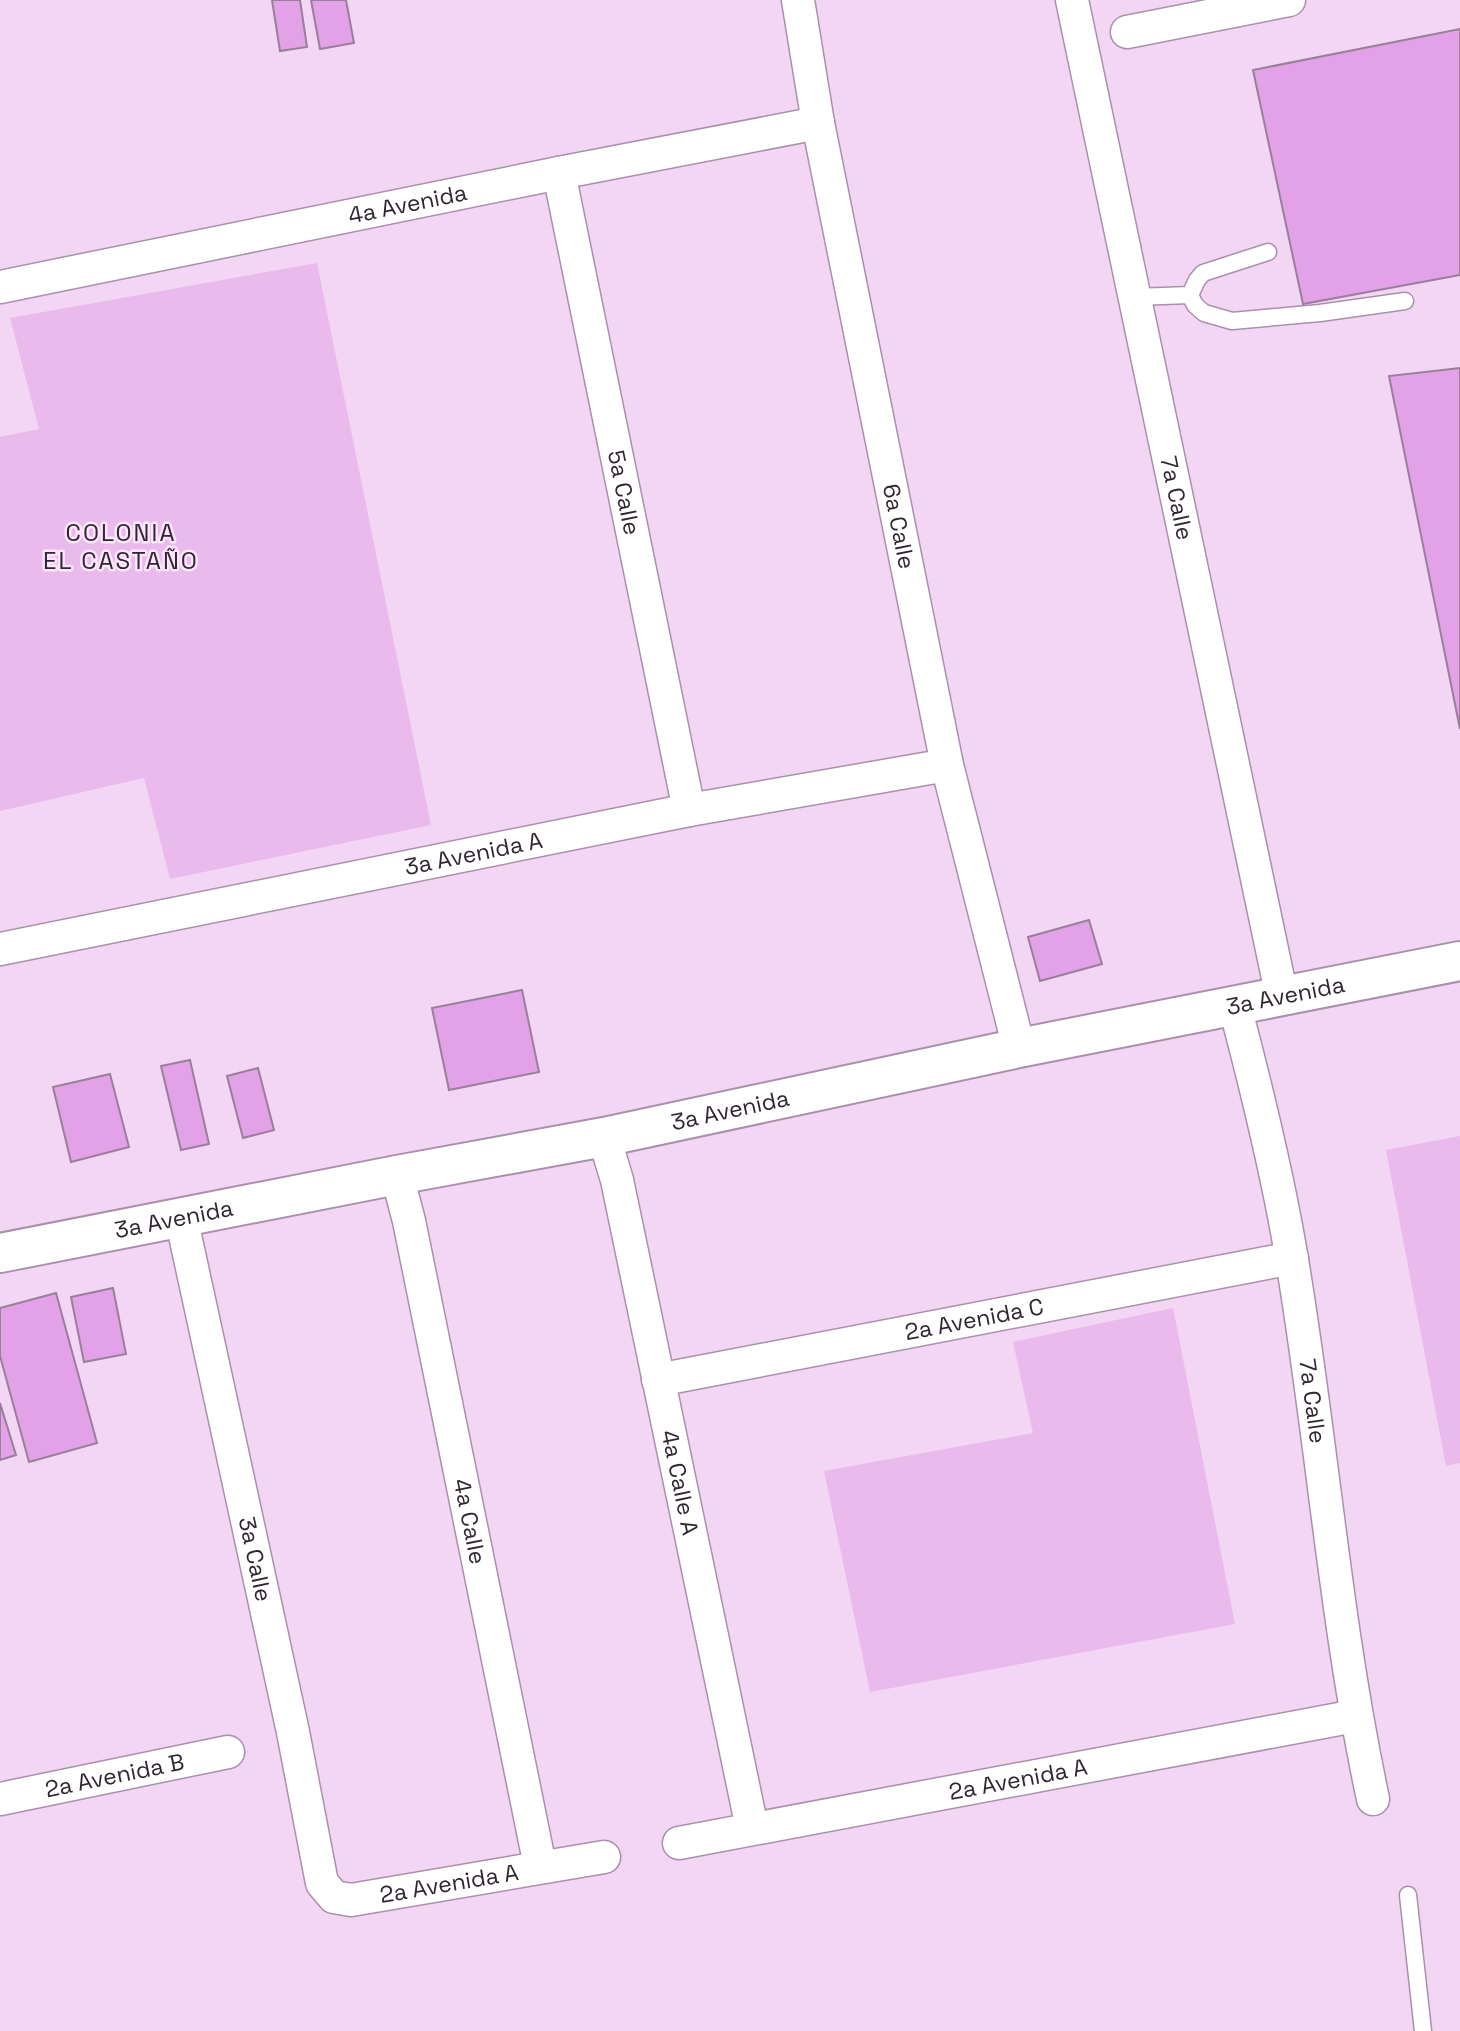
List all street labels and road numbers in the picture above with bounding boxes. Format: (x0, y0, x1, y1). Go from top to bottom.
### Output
street label: 4a Avenida (345, 177, 470, 231)
street label: 5a Calle (601, 447, 647, 537)
street label: 7a Calle (1153, 453, 1200, 543)
street label: 6a Calle (876, 481, 922, 572)
street label: 3a Avenida A (402, 825, 545, 882)
street label: 3a Avenida (1224, 969, 1347, 1022)
street label: 3a Avenida (668, 1083, 792, 1137)
street label: 3a Avenida (112, 1193, 236, 1245)
street label: 2a Avenida C (902, 1291, 1046, 1347)
street label: 7a Calle (1292, 1357, 1333, 1445)
street label: 4a Calle A (654, 1427, 706, 1538)
street label: 4a Calle (447, 1476, 493, 1567)
street label: 3a Calle (232, 1514, 279, 1604)
street label: 2a Avenida B (42, 1746, 187, 1804)
street label: 2a Avenida A (946, 1752, 1090, 1807)
street label: 2a Avenida A (377, 1857, 521, 1910)

